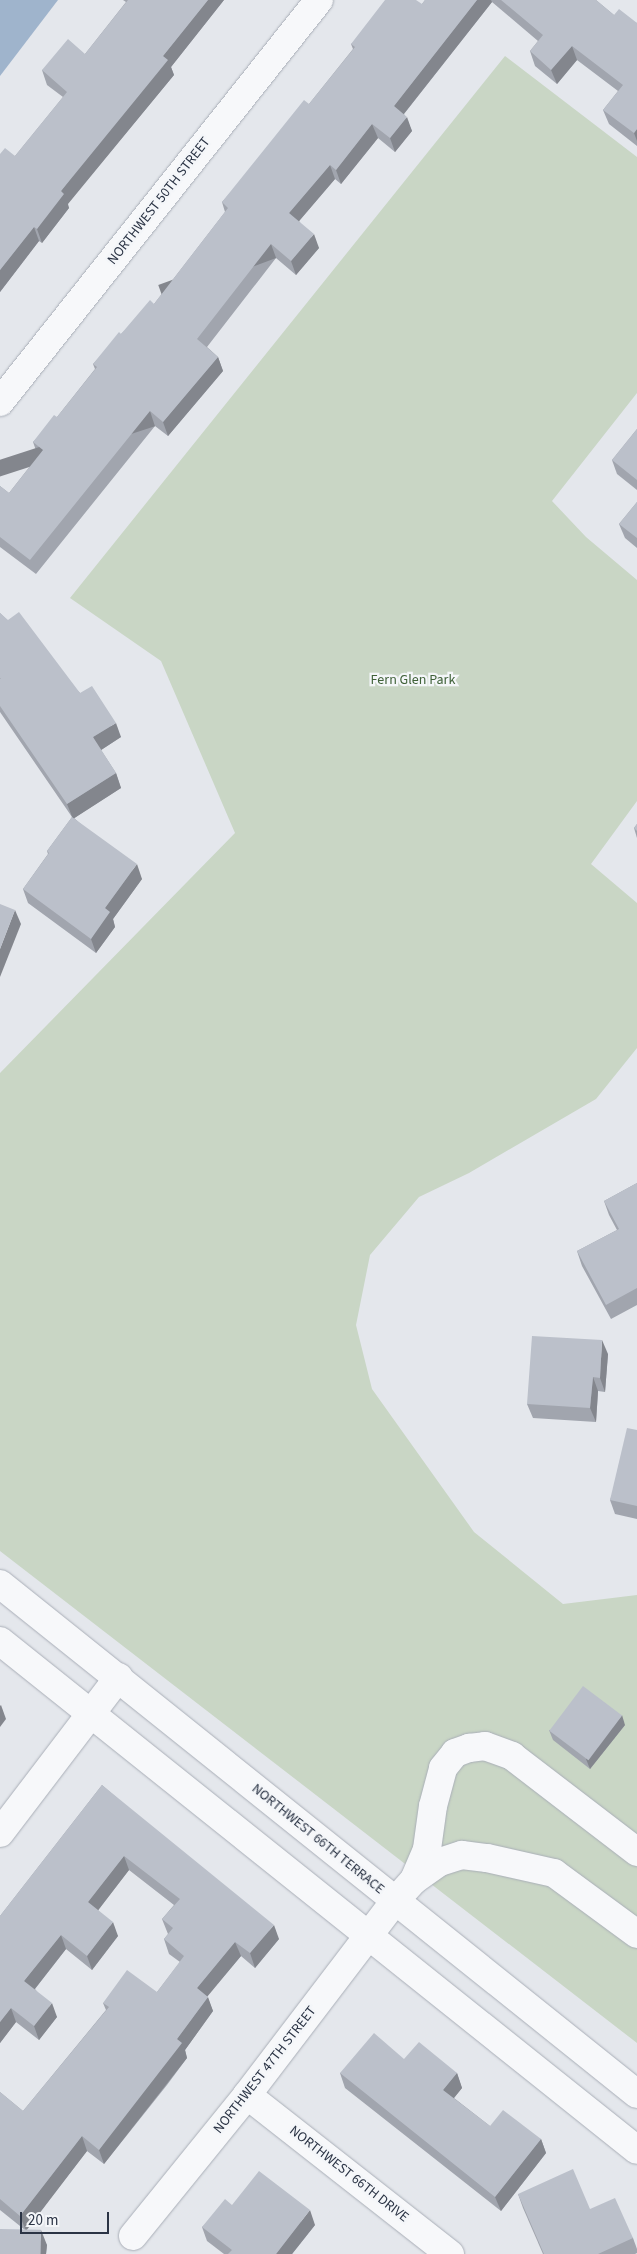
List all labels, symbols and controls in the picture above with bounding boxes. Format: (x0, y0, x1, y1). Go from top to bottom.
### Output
street label: NORTHWEST 50TH STREET (104, 134, 214, 268)
park label: Fern Glen Park (371, 672, 455, 688)
street label: NORTHWEST 66TH TERRACE (248, 1780, 388, 1898)
street label: NORTHWEST 47TH STREET (210, 2003, 320, 2137)
street label: NORTHWEST 66TH DRIVE (286, 2122, 412, 2226)
scale bar (22, 2202, 111, 2234)
text: 20 m (28, 2210, 58, 2231)

